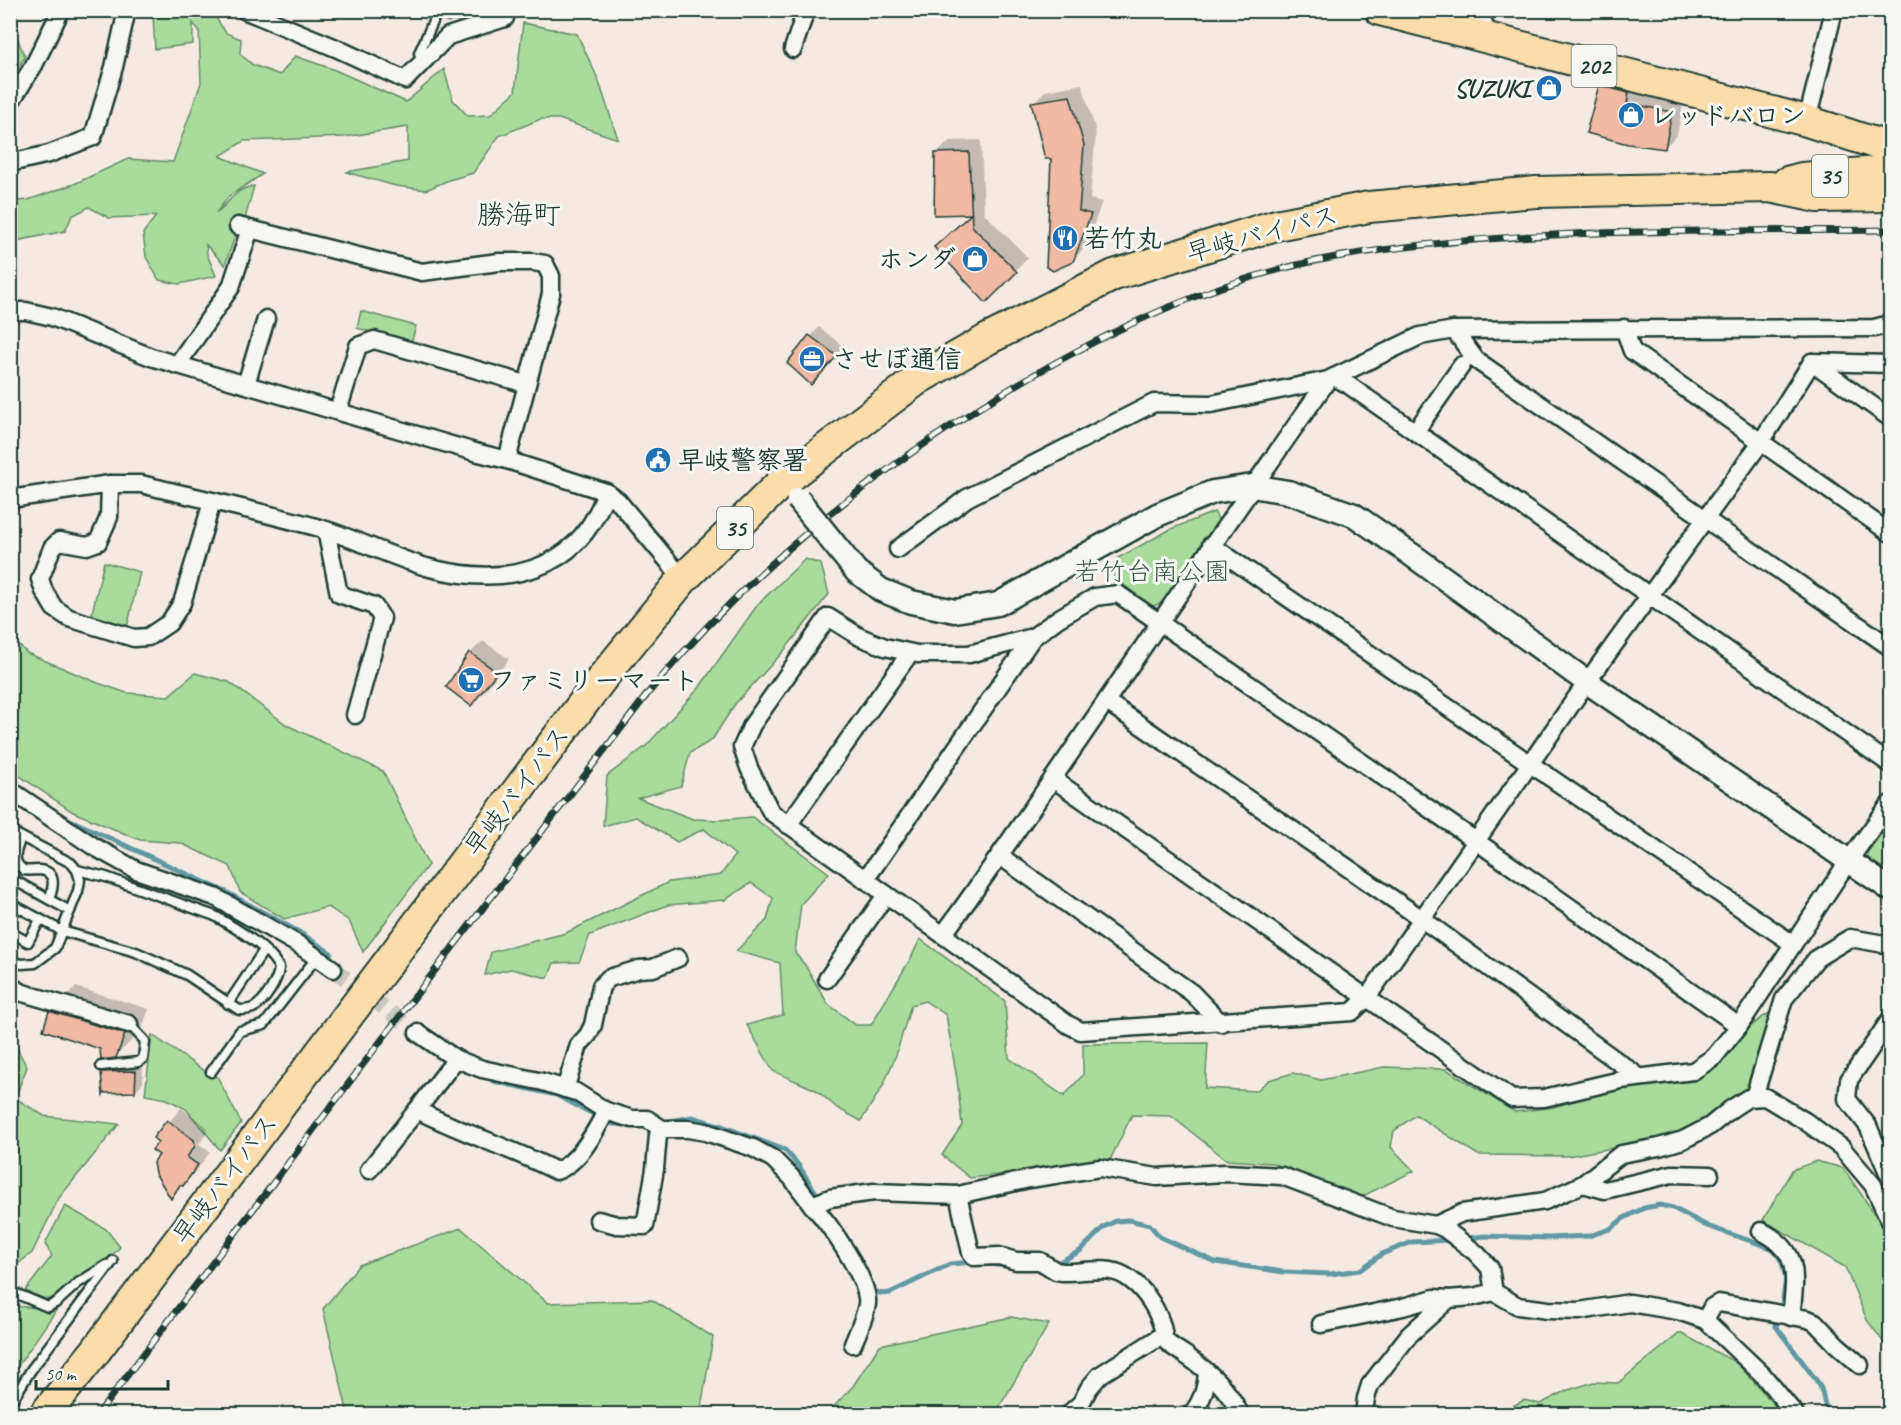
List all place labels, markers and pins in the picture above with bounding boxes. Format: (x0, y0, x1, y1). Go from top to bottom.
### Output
place label: SUZUKI (1454, 72, 1535, 105)
shop icon: SUZUKI (1534, 73, 1564, 103)
place label: レッドバロン (1650, 99, 1806, 132)
shop icon: レッドバロン (1616, 100, 1646, 130)
place label: 若竹丸 (1084, 222, 1162, 255)
restaurant icon: 若竹丸 (1050, 223, 1080, 253)
place label: ホンダ (878, 243, 956, 276)
shop icon: ホンダ (960, 244, 990, 274)
place label: させぼ通信 (832, 343, 962, 376)
office icon: させぼ通信 (797, 344, 827, 374)
place label: 早岐警察署 (678, 444, 808, 477)
public building icon: 早岐警察署 (643, 445, 673, 475)
place label: ファミリーマート (490, 664, 699, 697)
supermarket icon: ファミリーマート (456, 665, 486, 695)

